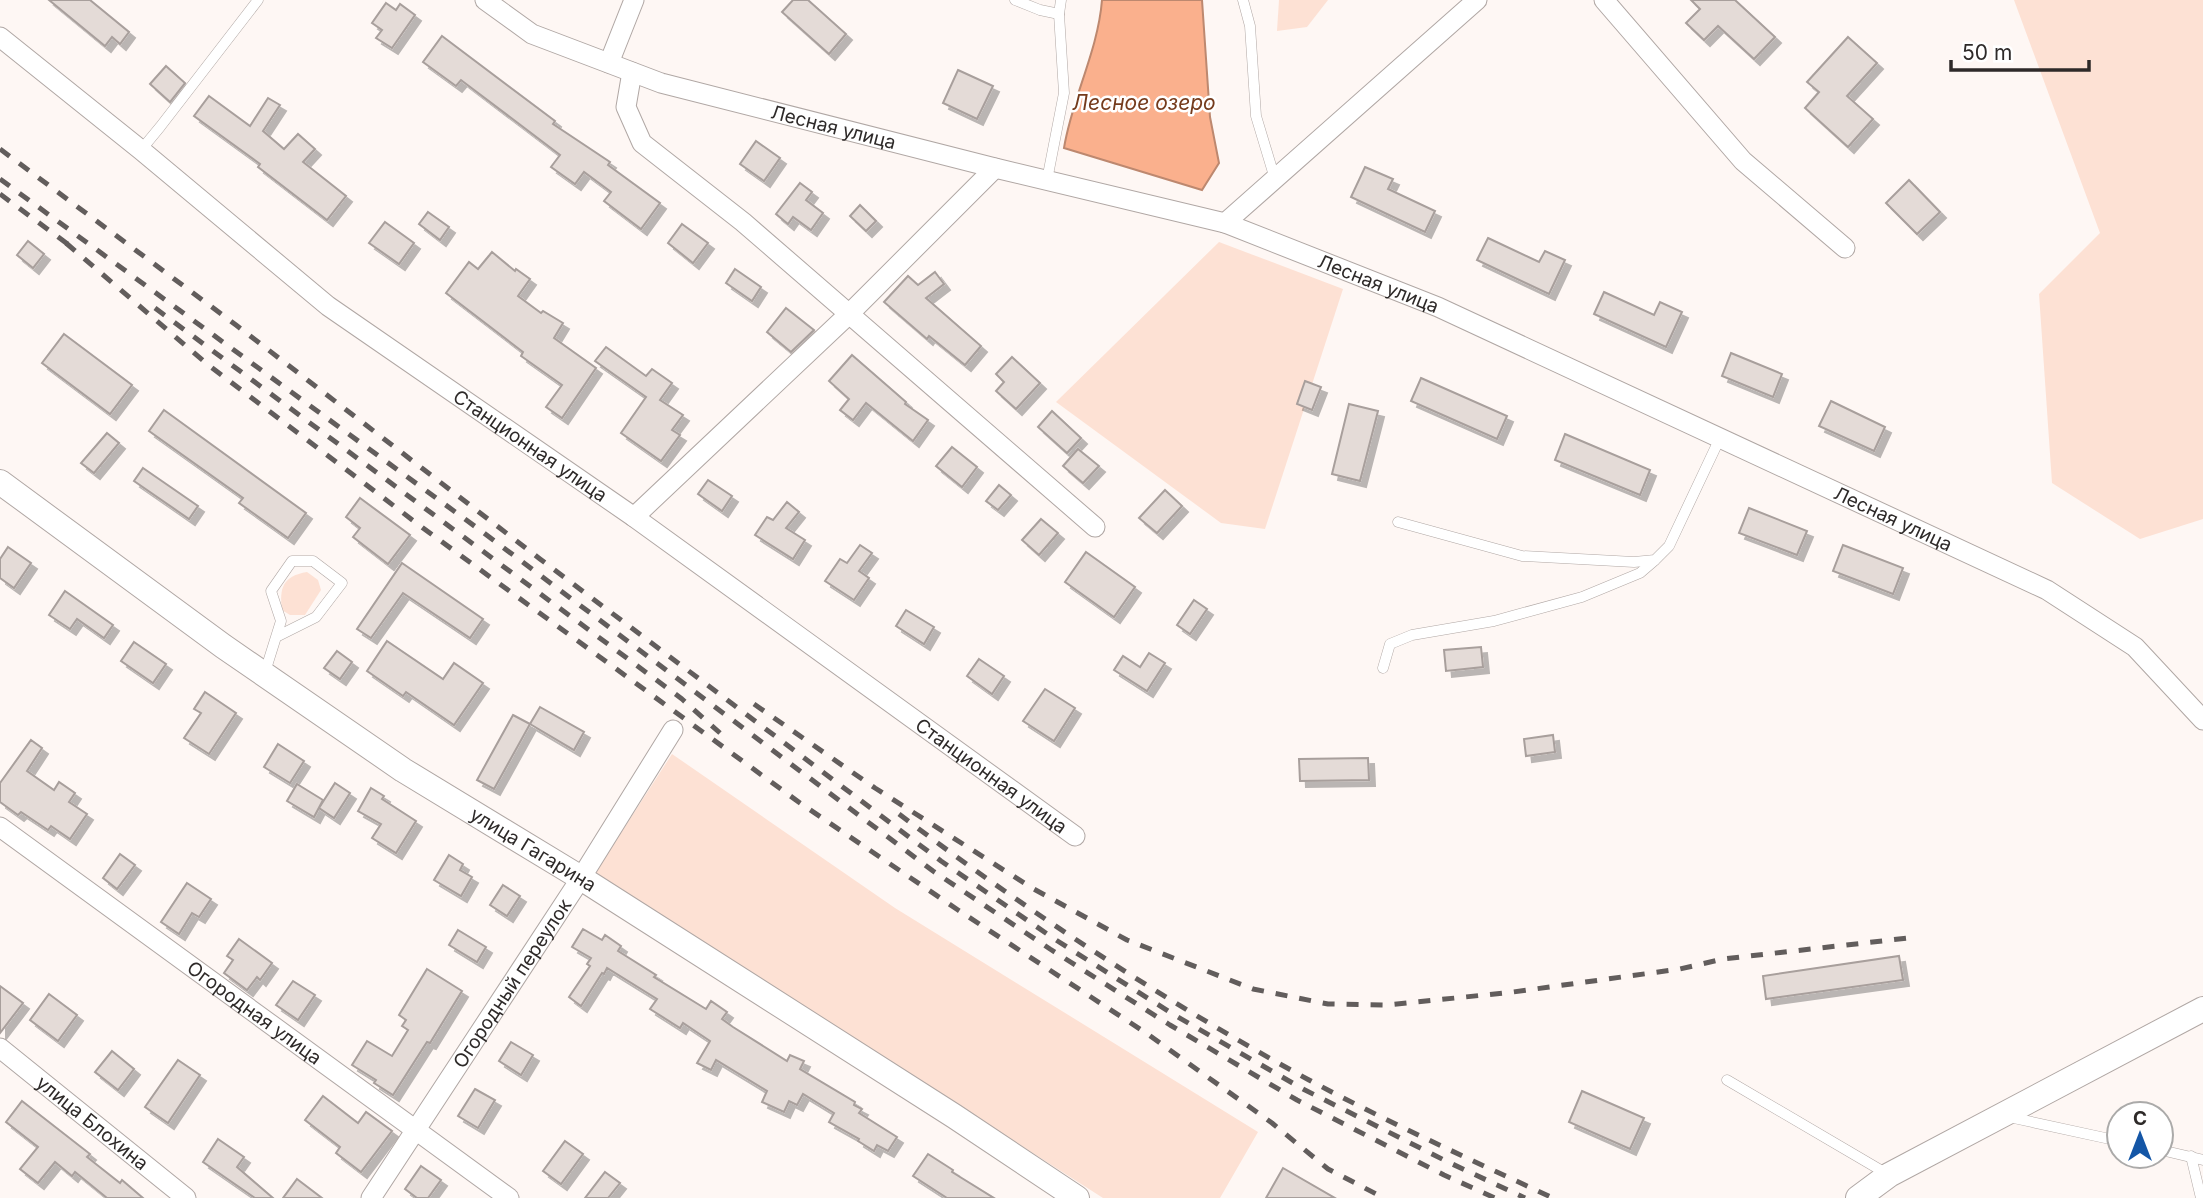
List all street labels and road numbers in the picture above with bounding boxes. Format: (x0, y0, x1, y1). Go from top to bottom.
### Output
street label: Лесная улица (769, 100, 898, 154)
street label: Лесная улица (1314, 250, 1442, 318)
street label: Станционная улица (449, 385, 611, 507)
street label: Лесная улица (1830, 482, 1956, 556)
street label: Станционная улица (911, 713, 1071, 839)
street label: улица Гагарина (466, 803, 601, 897)
street label: Огородный переулок (449, 894, 577, 1072)
street label: Огородная улица (183, 956, 326, 1070)
street label: улица Блохина (32, 1071, 153, 1175)

